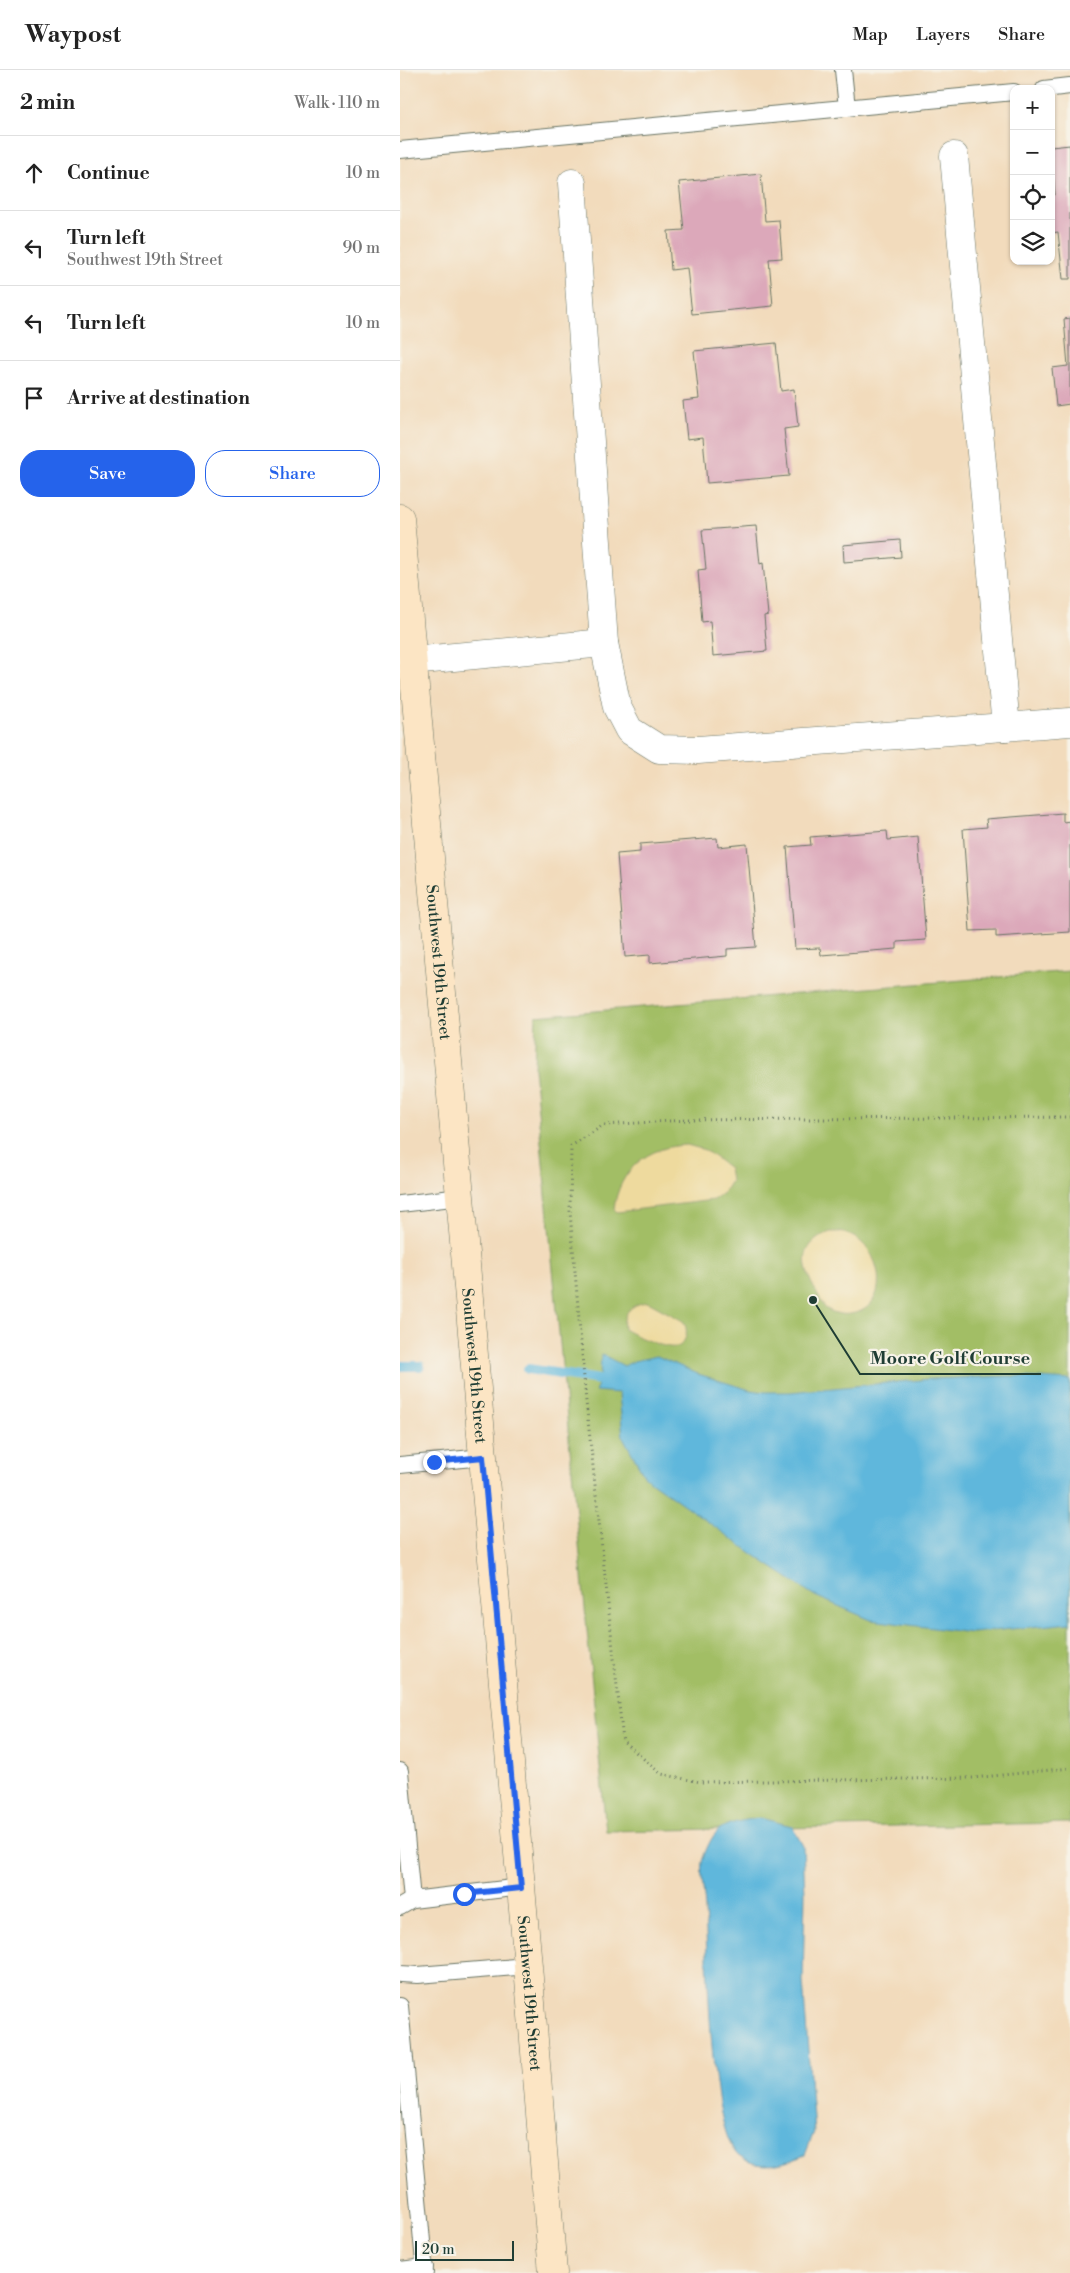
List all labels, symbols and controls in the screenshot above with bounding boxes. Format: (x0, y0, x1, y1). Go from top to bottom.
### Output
text: Waypost (25, 20, 121, 50)
text: Map (853, 23, 888, 46)
text: Layers (916, 23, 970, 46)
text: Share (998, 23, 1045, 46)
map controls (1010, 85, 1055, 265)
button: + (1010, 85, 1055, 130)
text: 2 min (20, 90, 75, 116)
text: Walk · 110 m (294, 93, 380, 113)
button: − (1010, 130, 1055, 175)
icon: ahead (20, 159, 48, 187)
text: Continue (67, 161, 150, 185)
text: 10 m (346, 163, 380, 183)
button: locate (1010, 175, 1055, 220)
button: layers (1010, 220, 1055, 265)
text: Turn left (67, 226, 146, 250)
icon: left (20, 234, 48, 262)
text: 90 m (342, 238, 380, 258)
text: Southwest 19th Street (67, 250, 223, 270)
icon: left (20, 309, 48, 337)
text: Turn left (67, 311, 146, 335)
text: 10 m (346, 313, 380, 333)
icon: arrive (20, 384, 48, 412)
text: Arrive at destination (67, 386, 250, 410)
button: Save (20, 450, 195, 497)
button: Share (205, 450, 380, 497)
street label: Southwest 19th Street (421, 884, 455, 1041)
street label: Southwest 19th Street (457, 1287, 491, 1445)
callout: Moore Golf Course (860, 1341, 1041, 1374)
text: Moore Golf Course (870, 1347, 1030, 1370)
route end (423, 1451, 446, 1474)
route start (453, 1883, 476, 1906)
street label: Southwest 19th Street (513, 1915, 546, 2072)
scale bar (415, 2238, 514, 2261)
text: 20 m (422, 2241, 454, 2259)

